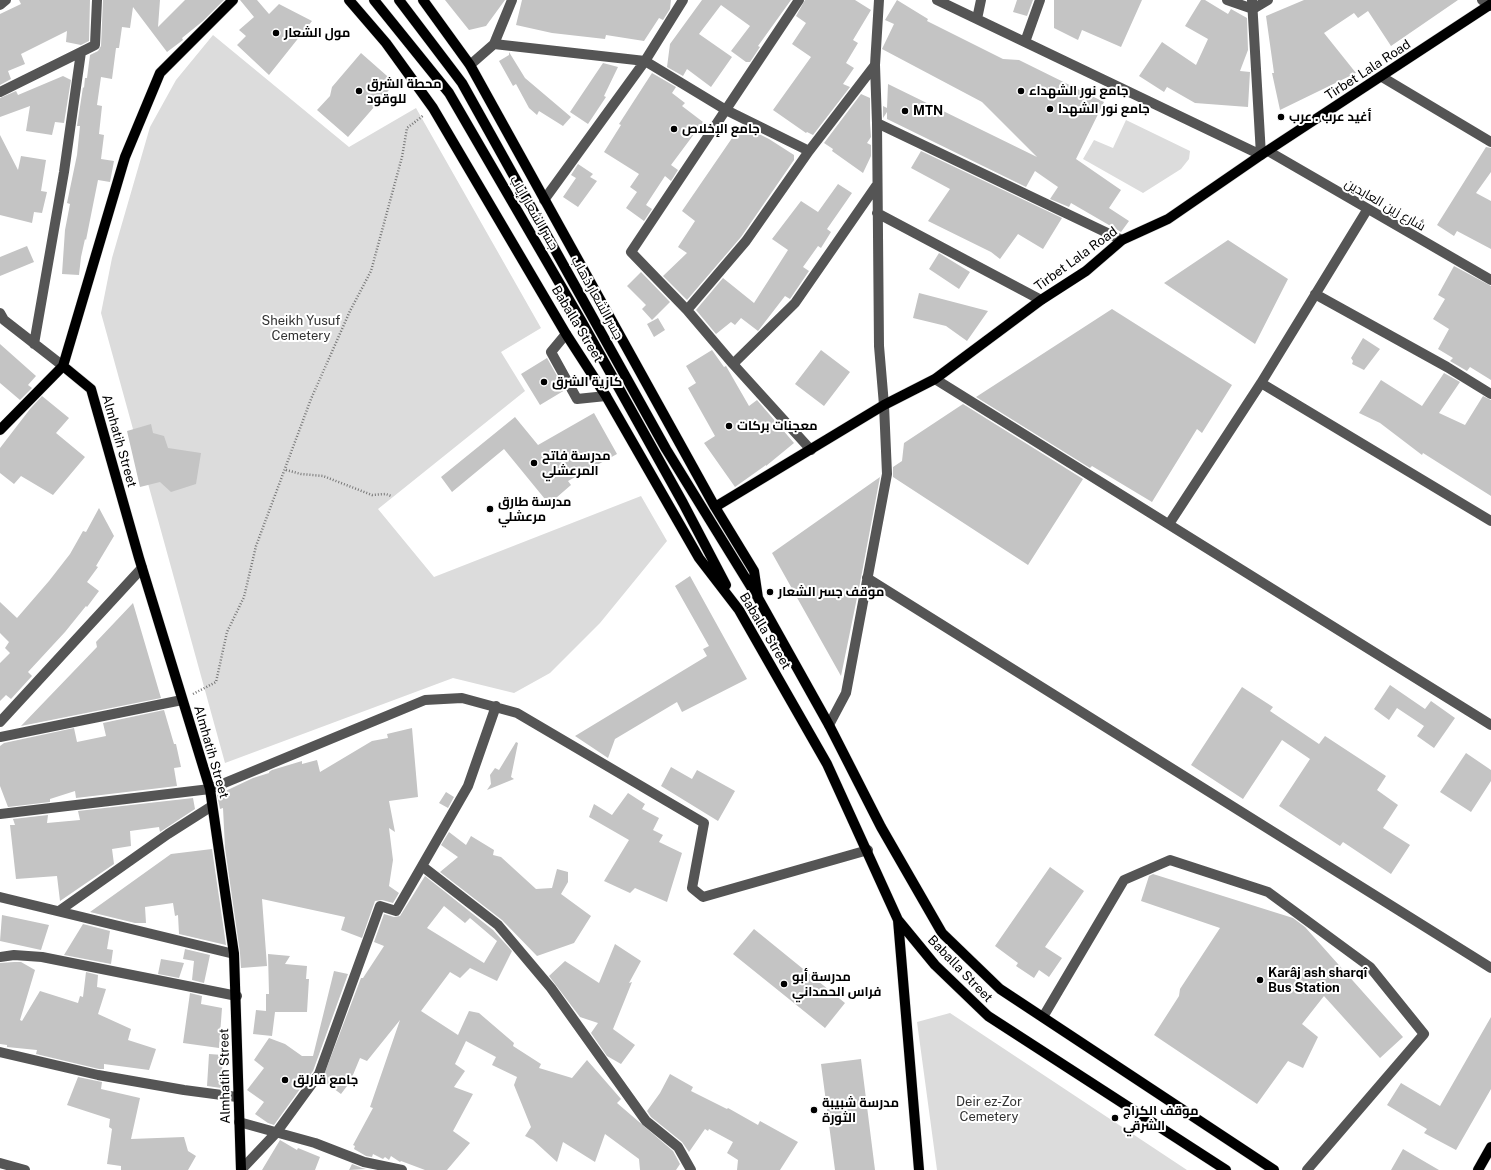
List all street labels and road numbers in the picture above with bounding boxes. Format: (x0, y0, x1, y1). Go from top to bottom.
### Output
street label: Tirbet Lala Road (1322, 37, 1414, 103)
street label: جسر الشعار إياب (506, 173, 562, 253)
street label: شارع زين العابدين (1342, 176, 1428, 234)
street label: Tirbet Lala Road (1032, 224, 1120, 294)
street label: جسر الشعار ذهاب (568, 254, 626, 342)
street label: Baballa Street (548, 283, 606, 365)
street label: Almhatih Street (98, 393, 140, 489)
street label: Baballa Street (736, 590, 794, 672)
street label: Almhatih Street (190, 704, 232, 800)
street label: Baballa Street (924, 932, 996, 1006)
street label: Almhatih Street (216, 1028, 234, 1124)

